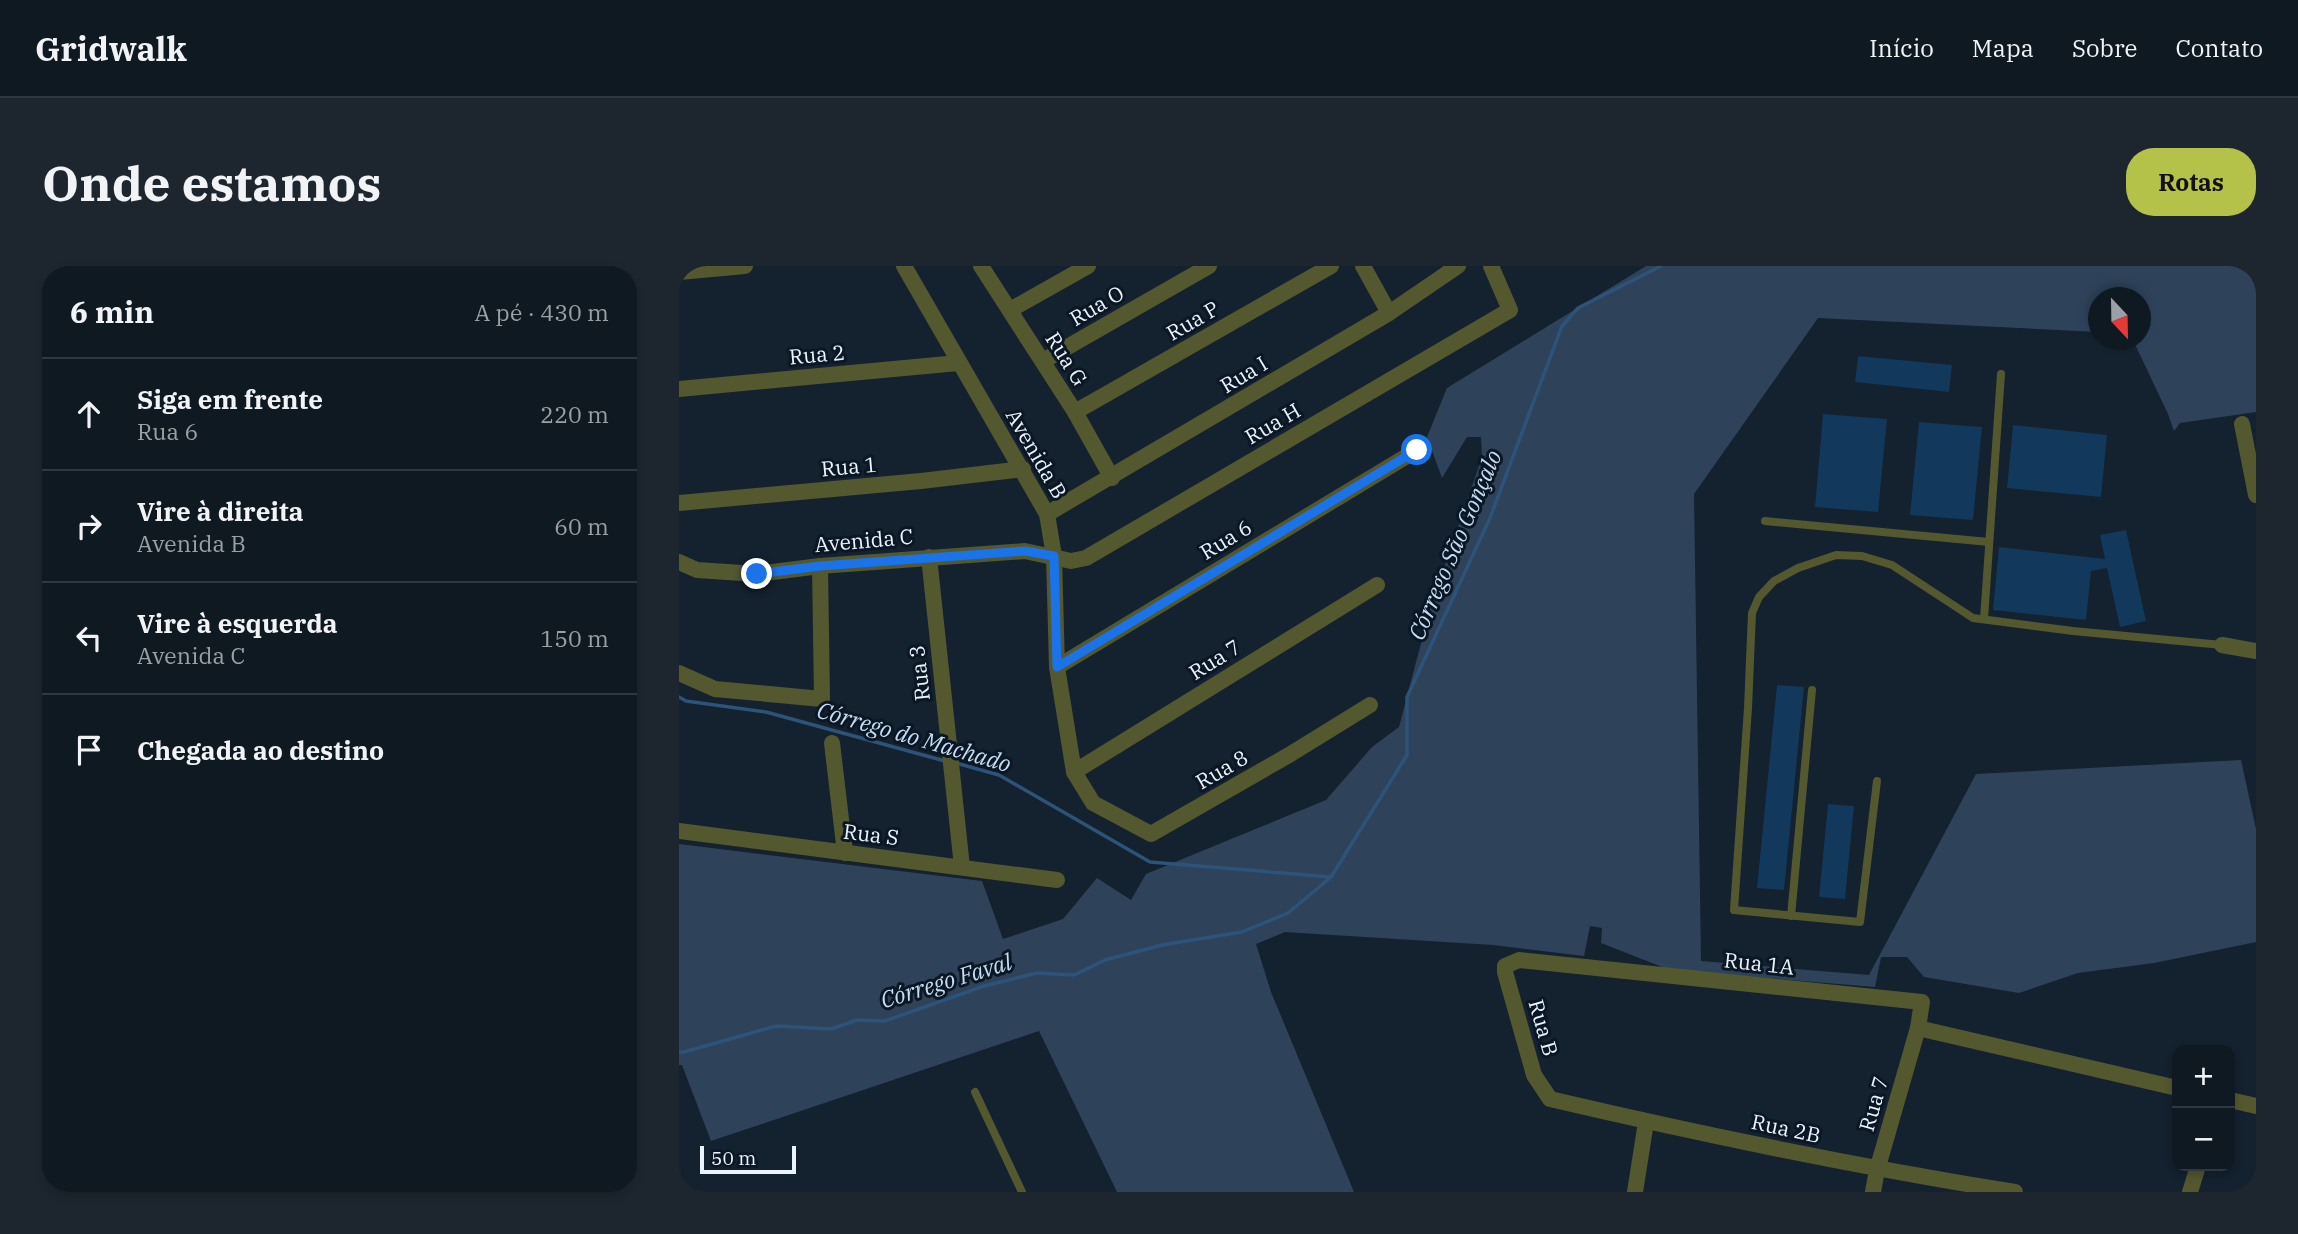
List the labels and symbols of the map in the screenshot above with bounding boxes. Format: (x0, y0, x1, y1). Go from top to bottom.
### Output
street label: Rua O (1064, 278, 1129, 332)
north arrow (2088, 287, 2151, 350)
street label: Rua P (1161, 294, 1224, 346)
street label: Rua G (1039, 326, 1094, 391)
street label: Rua 2 (788, 338, 846, 370)
street label: Rua I (1215, 349, 1272, 399)
street label: Rua H (1240, 396, 1305, 450)
street label: Avenida B (1000, 403, 1074, 504)
route start (1401, 434, 1432, 465)
water label: Córrego São Gonçalo (1401, 445, 1508, 644)
street label: Rua 1 (820, 450, 878, 482)
street label: Rua 6 (1194, 513, 1257, 566)
street label: Avenida C (813, 522, 914, 558)
route end (741, 558, 772, 589)
street label: Rua 7 (1183, 632, 1246, 686)
street label: Rua 3 (902, 644, 936, 702)
water label: Córrego do Machado (814, 694, 1015, 778)
street label: Rua 8 (1190, 743, 1253, 795)
street label: Rua S (842, 817, 900, 851)
street label: Rua 1A (1723, 945, 1796, 981)
water label: Córrego Faval (876, 946, 1015, 1014)
street label: Rua B (1523, 996, 1565, 1059)
street label: Rua 7 (1852, 1073, 1894, 1134)
street label: Rua 2B (1749, 1107, 1823, 1149)
scale bar (700, 1143, 796, 1175)

